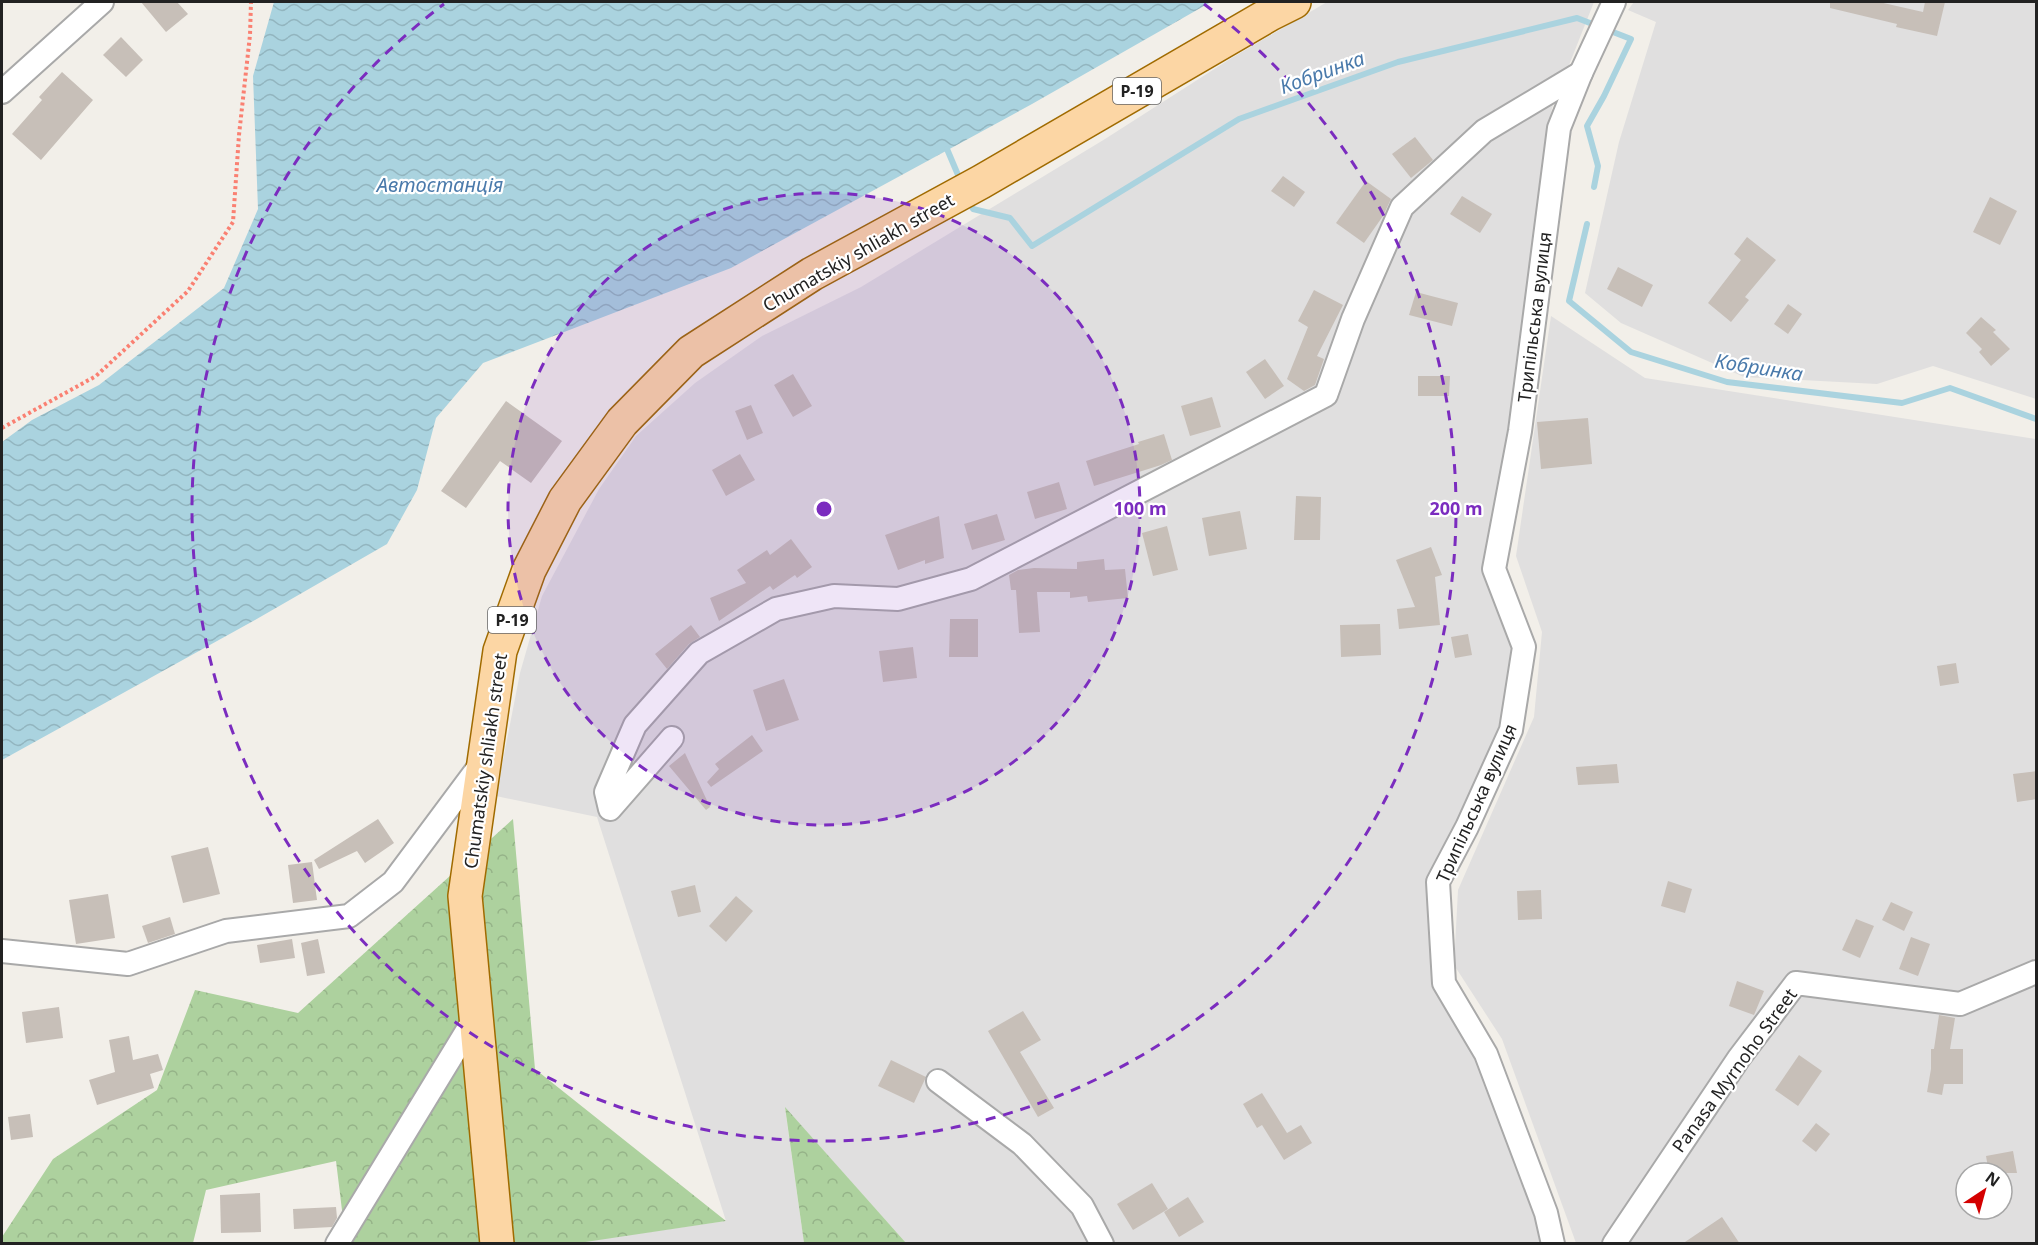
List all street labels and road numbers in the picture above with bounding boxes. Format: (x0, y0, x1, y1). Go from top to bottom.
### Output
road number: Р-19 (1113, 78, 1161, 104)
street label: Chumatskiy shliakh street (758, 187, 959, 317)
street label: Трипільська вулиця (1512, 230, 1556, 404)
road number: Р-19 (488, 607, 536, 633)
street label: Chumatskiy shliakh street (458, 651, 512, 870)
street label: Трипільська вулиця (1430, 720, 1522, 886)
street label: Panasa Myrnoho Street (1666, 983, 1802, 1157)

